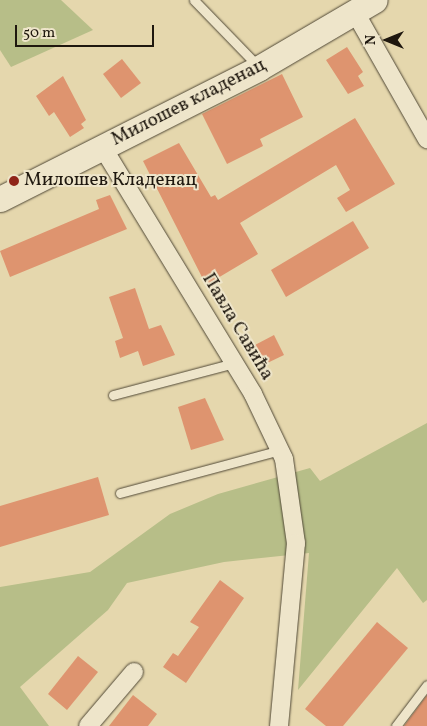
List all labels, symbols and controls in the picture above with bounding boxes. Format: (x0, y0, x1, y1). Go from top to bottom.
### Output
scale bar (18, 15, 156, 47)
north arrow (362, 15, 412, 65)
text: 50 m (23, 23, 55, 44)
text: N (362, 35, 381, 45)
street label: Милошев кладенац (108, 54, 270, 152)
place label: Милошев Кладенац (24, 170, 197, 192)
marker: Милошев Кладенац (8, 175, 20, 187)
street label: Павла Савића (196, 269, 278, 385)

